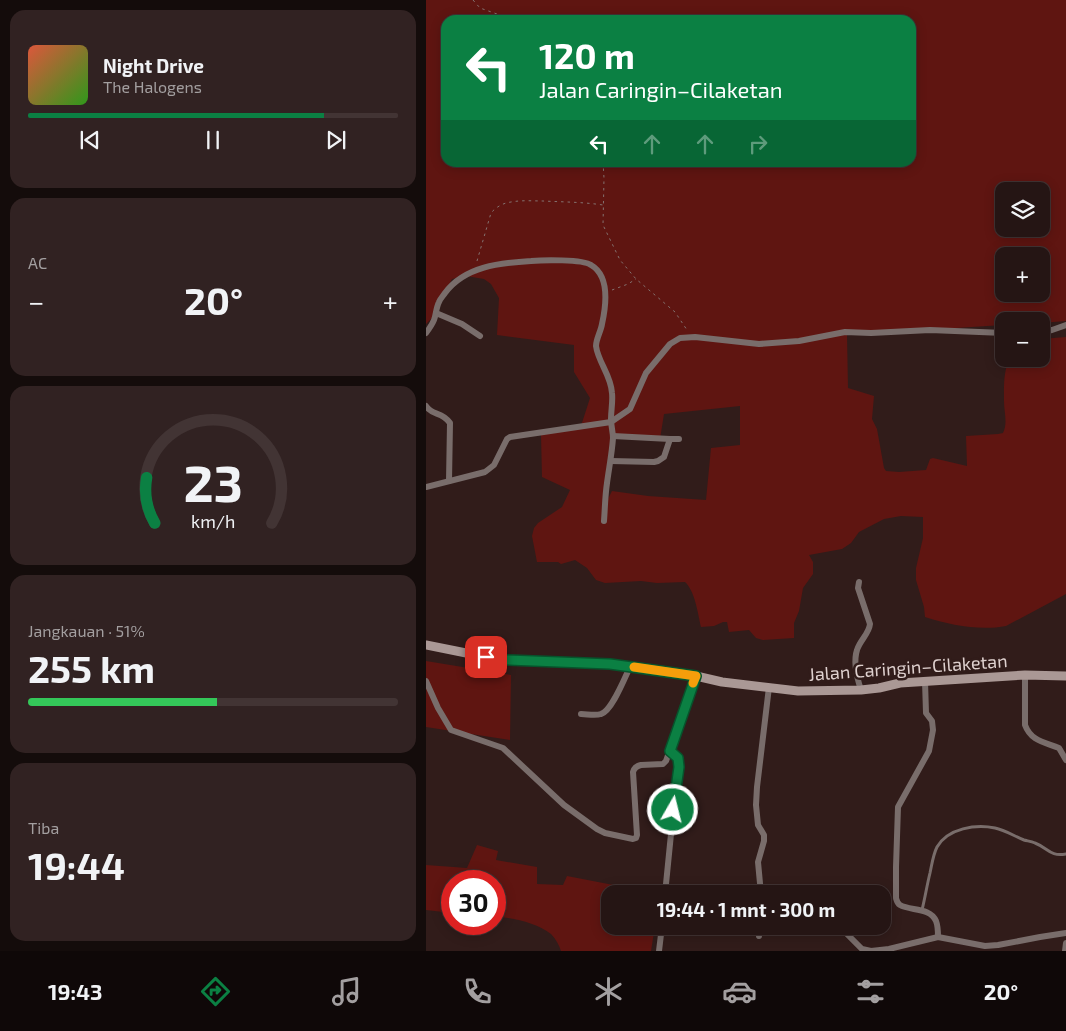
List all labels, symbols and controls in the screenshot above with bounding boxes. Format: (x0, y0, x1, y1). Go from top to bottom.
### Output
text: 120 m (539, 34, 635, 76)
icon: left (456, 35, 521, 100)
text: Night Drive (103, 54, 204, 77)
text: Jalan Caringin–Cilaketan (539, 76, 783, 102)
text: The Halogens (103, 77, 202, 96)
icon: previous (76, 126, 104, 154)
icon: pause (199, 126, 227, 154)
icon: next (322, 126, 350, 154)
icon: left (585, 130, 613, 158)
icon: ahead (638, 130, 666, 158)
icon: ahead (691, 130, 719, 158)
icon: right (744, 130, 772, 158)
map controls (995, 182, 1050, 367)
button: layers (995, 182, 1050, 237)
button: + (995, 247, 1050, 302)
text: AC (28, 253, 47, 272)
text: 20° (184, 277, 243, 323)
text: − (28, 284, 44, 318)
text: + (383, 284, 398, 318)
button: − (995, 312, 1050, 367)
text: 23 (183, 450, 243, 512)
text: km/h (191, 510, 235, 532)
text: Jangkauan · 51% (28, 621, 145, 640)
pin (465, 636, 507, 678)
icon: arrive (472, 643, 500, 671)
text: 255 km (28, 645, 155, 691)
street label: Jalan Caringin–Cilaketan (808, 649, 1008, 685)
position arrow (646, 783, 698, 835)
text: Tiba (28, 818, 59, 837)
text: 19:44 (28, 842, 125, 888)
speed limit sign: 30 (441, 870, 506, 935)
text: 19:44 · 1 mnt · 300 m (657, 898, 835, 921)
icon: directions (198, 974, 233, 1009)
icon: music (329, 974, 364, 1009)
icon: phone (460, 974, 495, 1009)
icon: climate (591, 974, 626, 1009)
icon: car (722, 974, 757, 1009)
icon: filters (853, 974, 888, 1009)
text: 19:43 (48, 978, 103, 1004)
text: 20° (984, 978, 1018, 1004)

